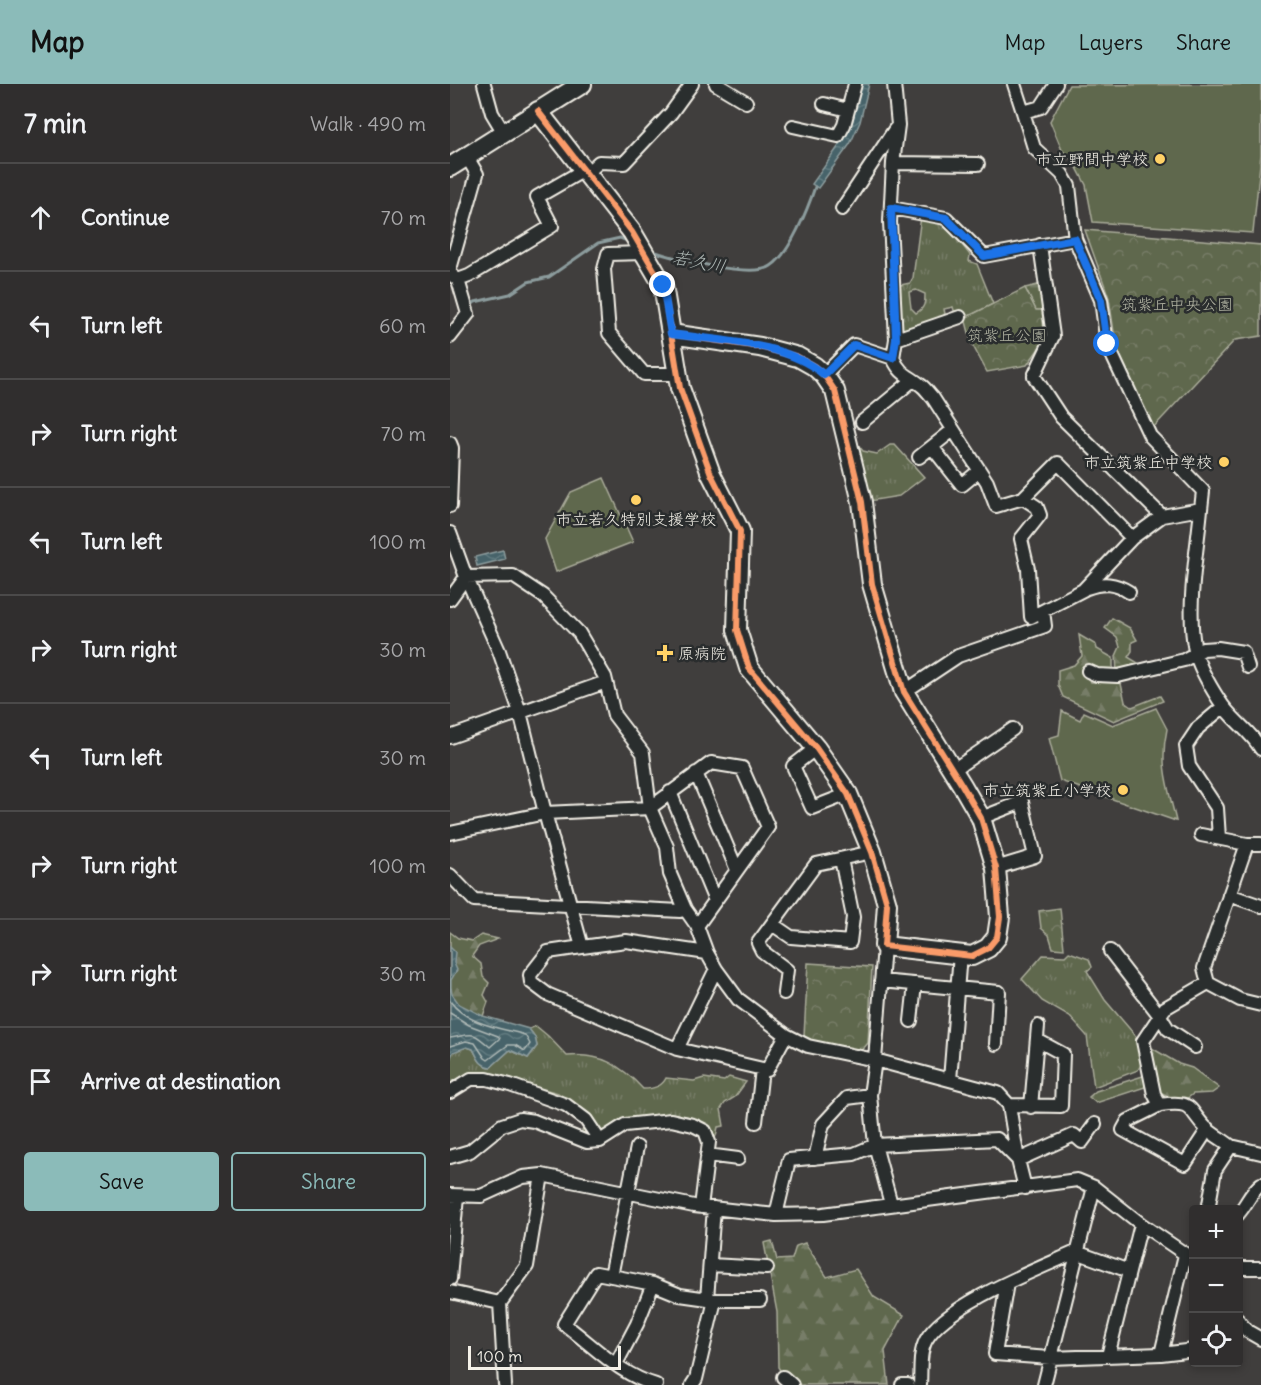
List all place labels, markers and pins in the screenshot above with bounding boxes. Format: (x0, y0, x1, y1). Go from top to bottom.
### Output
place label: 市立野間中学校 (1036, 149, 1148, 169)
marker: 市立野間中学校 (1153, 152, 1167, 166)
place label: 市立筑紫丘中学校 (1084, 452, 1212, 472)
marker: 市立筑紫丘中学校 (1217, 455, 1231, 469)
marker: 市立若久特別支援学校 (629, 493, 643, 507)
place label: 市立若久特別支援学校 (556, 509, 716, 529)
place label: 原病院 (678, 643, 726, 663)
marker: 原病院 (656, 644, 674, 662)
place label: 市立筑紫丘小学校 (983, 780, 1111, 800)
marker: 市立筑紫丘小学校 (1116, 783, 1130, 797)

